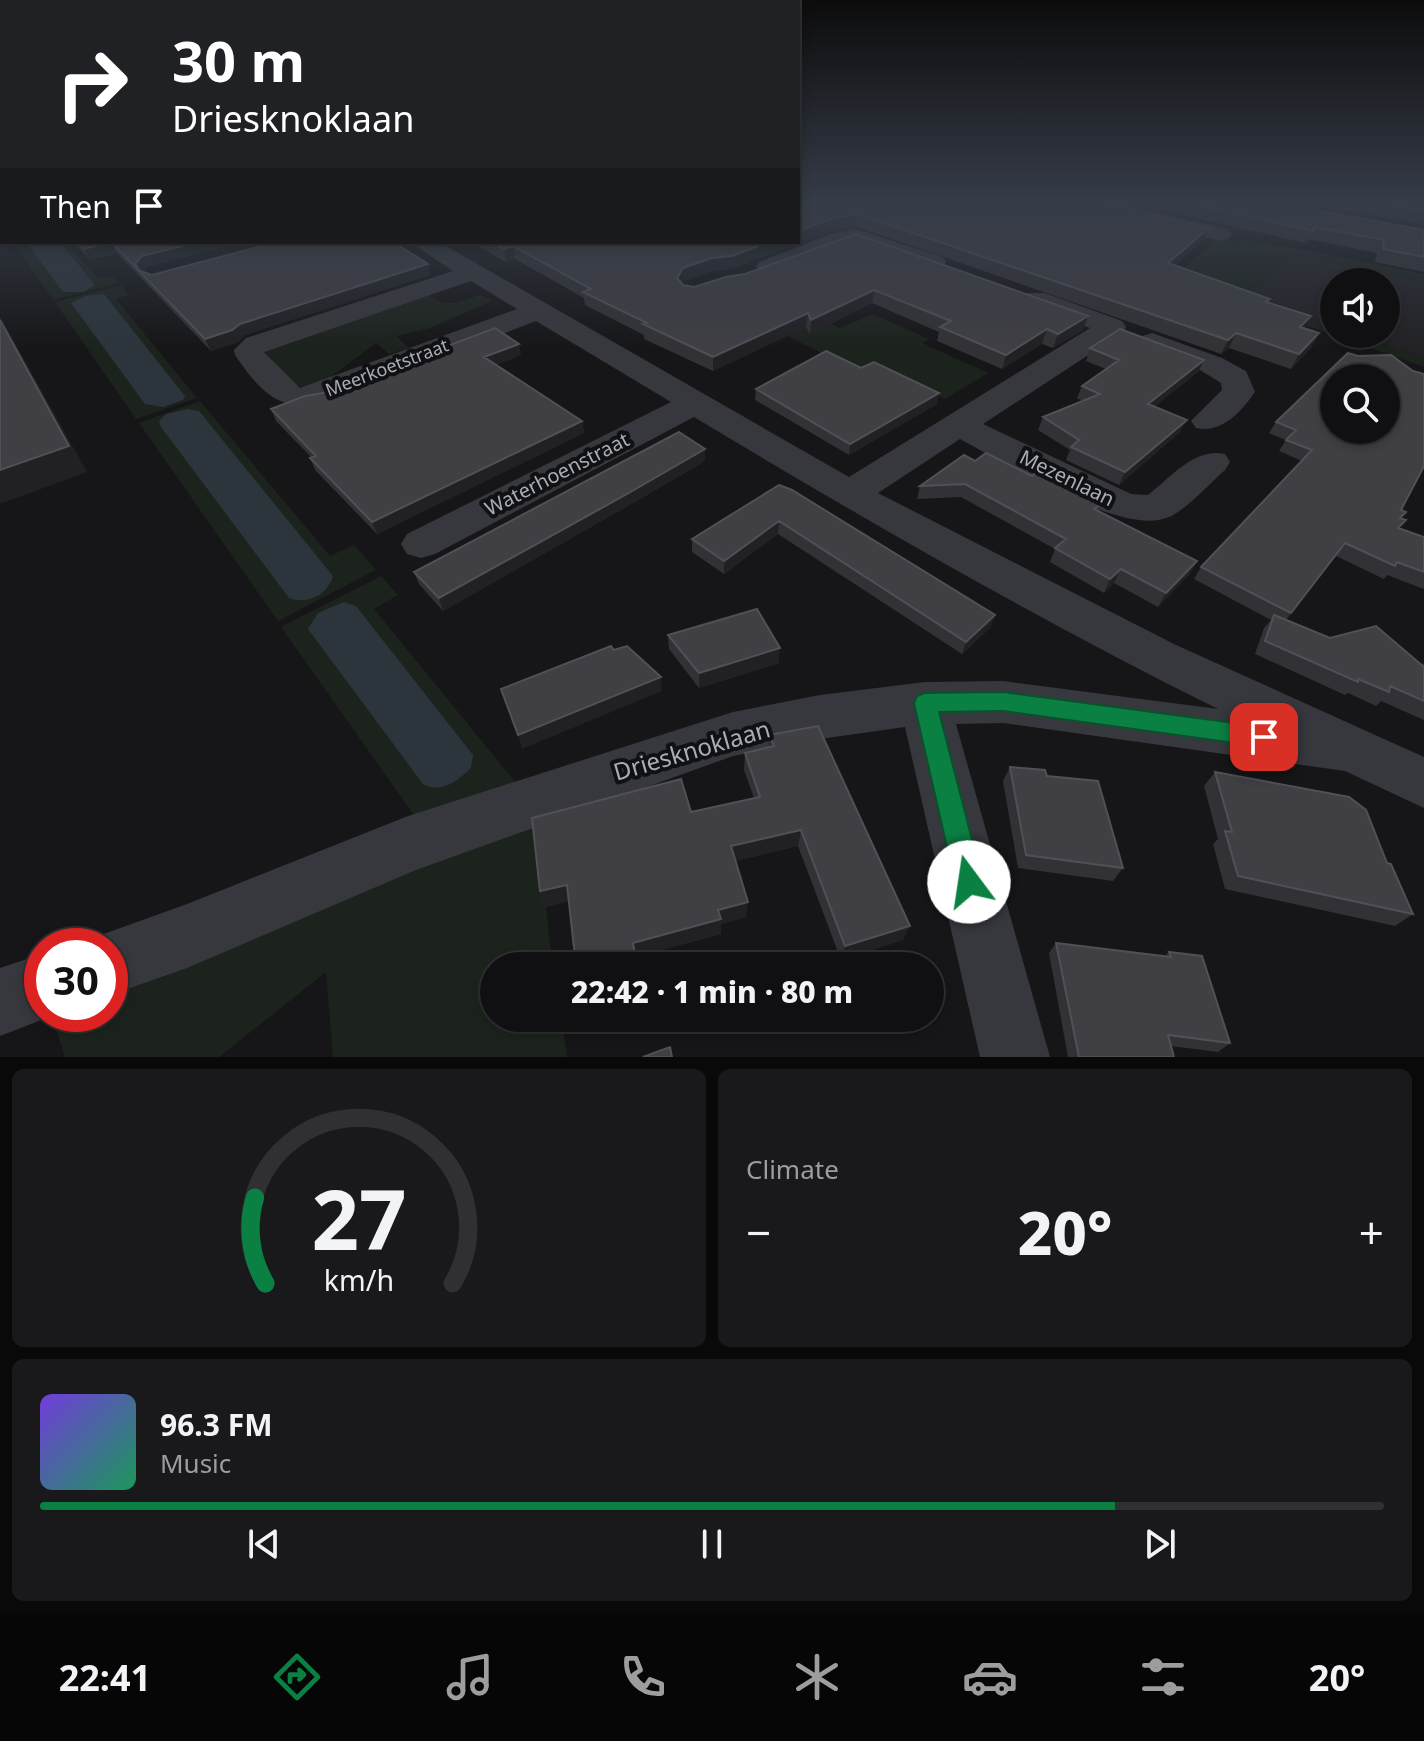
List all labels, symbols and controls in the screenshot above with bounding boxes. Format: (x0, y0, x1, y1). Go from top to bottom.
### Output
text: 30 m (172, 22, 305, 98)
icon: right (40, 32, 144, 136)
text: Driesknoklaan (172, 94, 414, 143)
icon: arrive (127, 184, 171, 228)
text: Then (40, 186, 111, 227)
map controls (1320, 268, 1400, 444)
button: sound (1320, 268, 1400, 348)
street label: Meerkoetstraat (322, 332, 452, 402)
button: search (1320, 364, 1400, 444)
street label: Waterhoenstraat (480, 426, 634, 522)
street label: Mezenlaan (1015, 443, 1119, 512)
pin (1230, 703, 1298, 771)
street label: Driesknoklaan (609, 711, 774, 788)
icon: arrive (1242, 715, 1286, 759)
position arrow (927, 840, 1011, 924)
speed limit sign: 30 (24, 928, 128, 1032)
text: 22:42 · 1 min · 80 m (571, 971, 853, 1012)
text: Climate (746, 1151, 839, 1187)
text: 27 (311, 1161, 407, 1274)
text: 20° (1018, 1191, 1112, 1273)
text: − (746, 1202, 771, 1262)
text: + (1359, 1202, 1384, 1262)
text: km/h (324, 1260, 394, 1299)
text: 96.3 FM (160, 1404, 272, 1445)
text: Music (160, 1445, 231, 1481)
icon: previous (242, 1522, 286, 1566)
icon: pause (690, 1522, 734, 1566)
icon: next (1138, 1522, 1182, 1566)
icon: directions (269, 1649, 325, 1705)
icon: music (442, 1649, 498, 1705)
icon: phone (615, 1649, 671, 1705)
icon: climate (789, 1649, 845, 1705)
icon: car (962, 1649, 1018, 1705)
icon: filters (1135, 1649, 1191, 1705)
text: 22:41 (59, 1653, 151, 1702)
text: 20° (1309, 1653, 1365, 1702)

